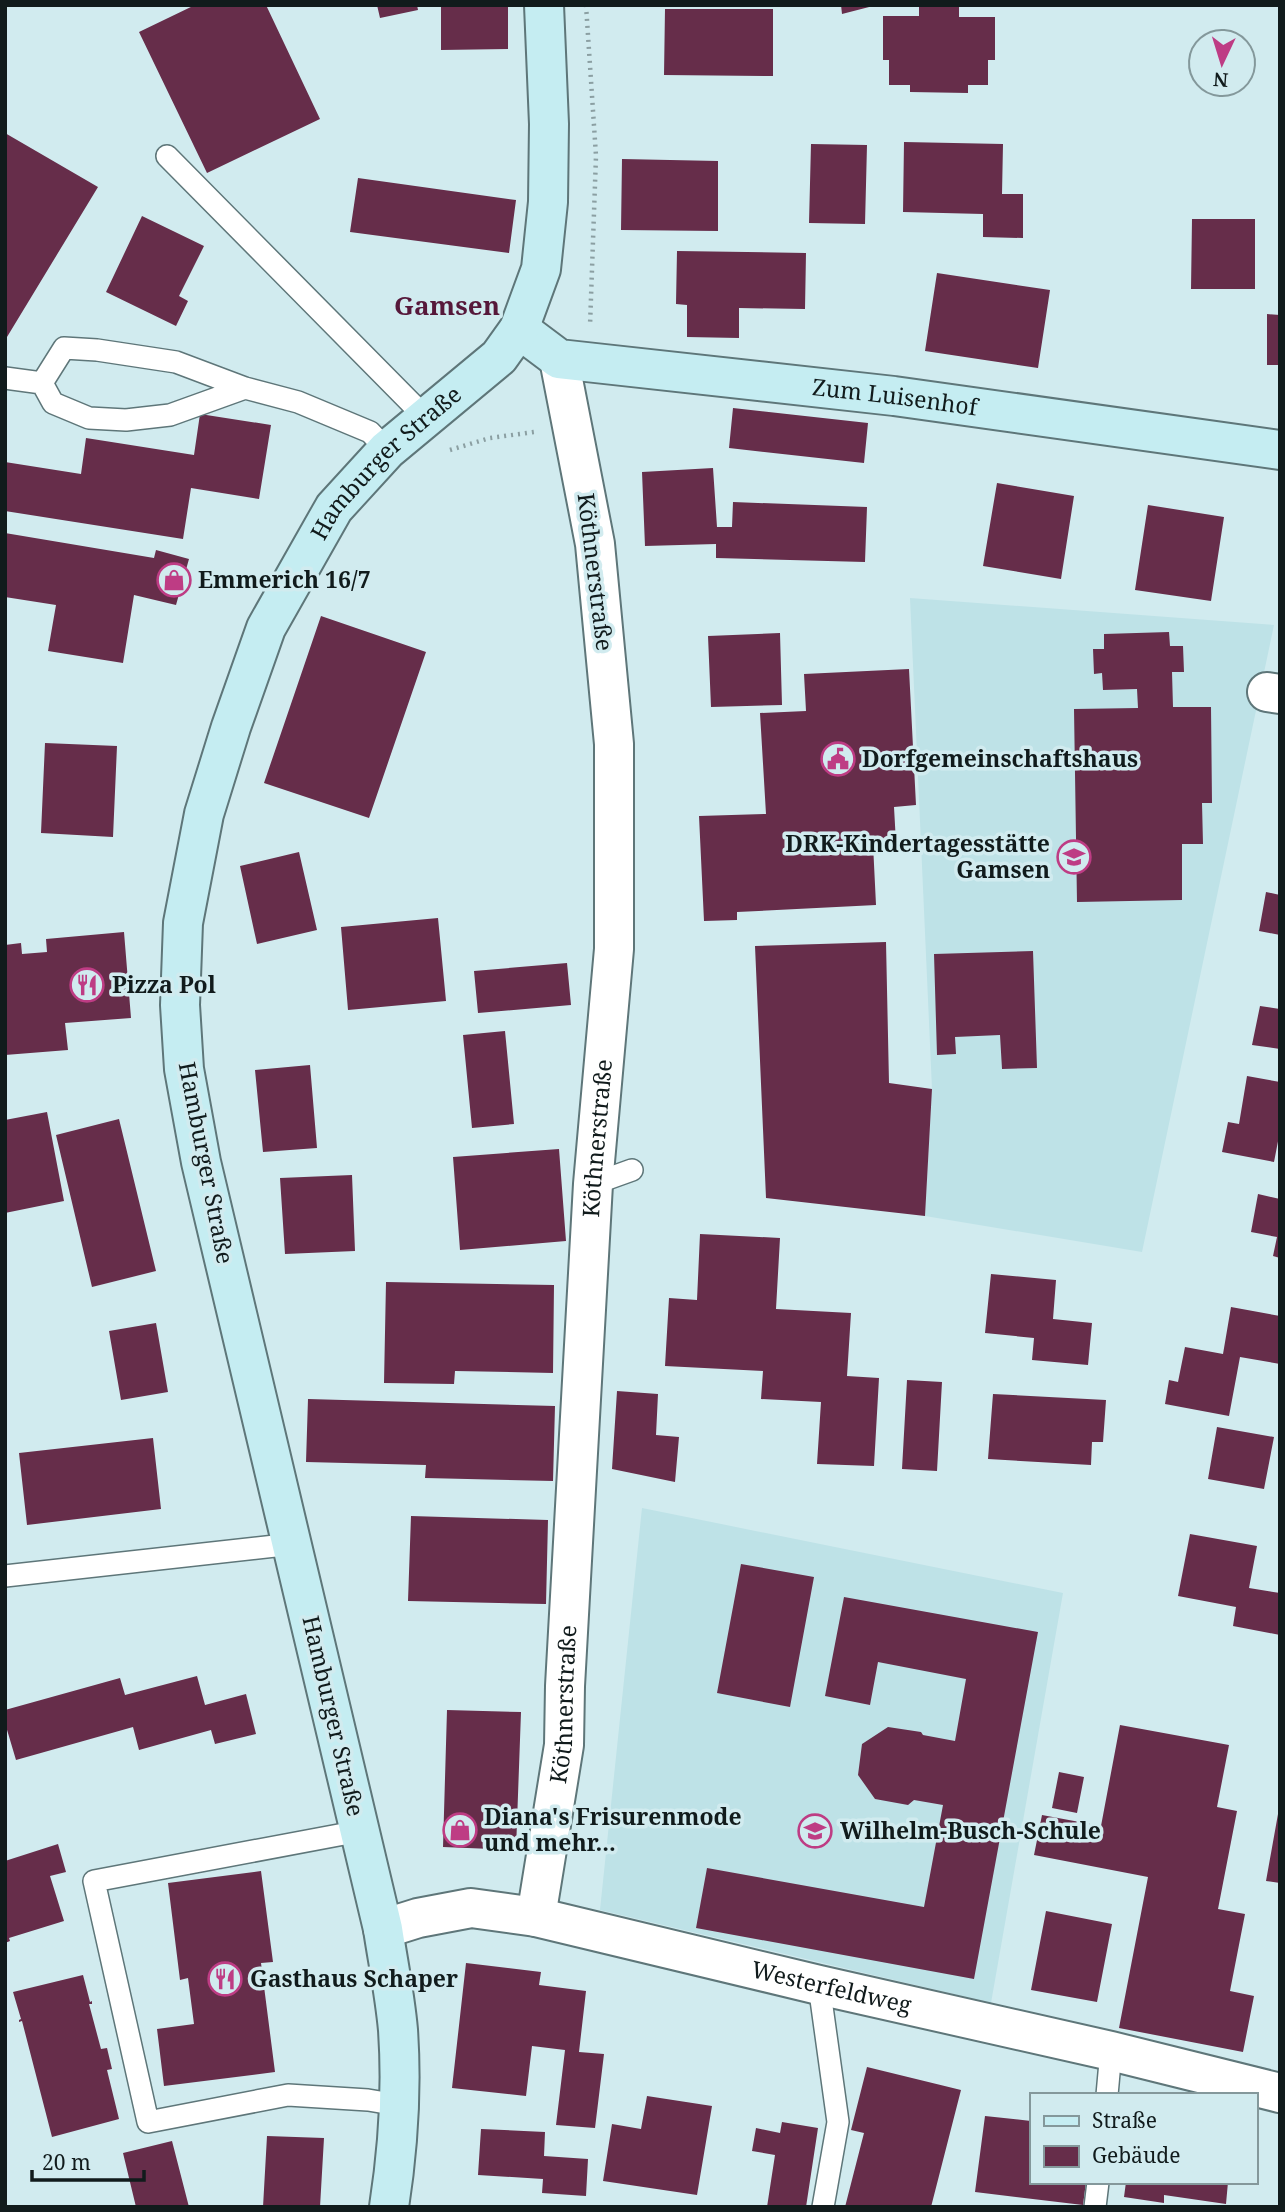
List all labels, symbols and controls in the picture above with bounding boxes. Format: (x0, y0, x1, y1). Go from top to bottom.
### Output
north arrow (1187, 28, 1257, 98)
text: N (1212, 66, 1229, 93)
district label: Gamsen (394, 287, 500, 323)
street label: Zum Luisenhof (811, 370, 982, 423)
street label: Hamburger Straße (302, 378, 468, 545)
street label: Köthnerstraße (570, 491, 622, 653)
shop icon: Emmerich 16/7 (155, 561, 193, 599)
place label: Emmerich 16/7 (198, 563, 371, 595)
public building icon: Dorfgemeinschaftshaus (819, 740, 857, 778)
place label: Dorfgemeinschaftshaus (862, 742, 1138, 774)
place label: DRK-Kindertagesstätte Gamsen (785, 827, 1050, 885)
school or university icon: DRK-Kindertagesstätte Gamsen (1055, 838, 1093, 876)
restaurant icon: Pizza Pol (68, 966, 106, 1004)
place label: Pizza Pol (112, 968, 216, 1000)
street label: Köthnerstraße (574, 1058, 619, 1218)
street label: Hamburger Straße (172, 1059, 242, 1267)
street label: Hamburger Straße (295, 1612, 373, 1819)
street label: Köthnerstraße (541, 1624, 583, 1786)
place label: Diana's Frisurenmode und mehr... (484, 1800, 742, 1858)
shop icon: Diana's Frisurenmode und mehr... (441, 1811, 479, 1849)
school or university icon: Wilhelm-Busch-Schule (796, 1812, 834, 1850)
place label: Wilhelm-Busch-Schule (840, 1814, 1101, 1846)
street label: Westerfeldweg (748, 1952, 915, 2021)
restaurant icon: Gasthaus Schaper (206, 1960, 244, 1998)
place label: Gasthaus Schaper (250, 1962, 458, 1994)
legend (1030, 2093, 1257, 2184)
text: Straße (1092, 2106, 1157, 2134)
scale bar (32, 2138, 144, 2182)
text: Gebäude (1092, 2141, 1180, 2169)
text: 20 m (42, 2148, 91, 2176)

